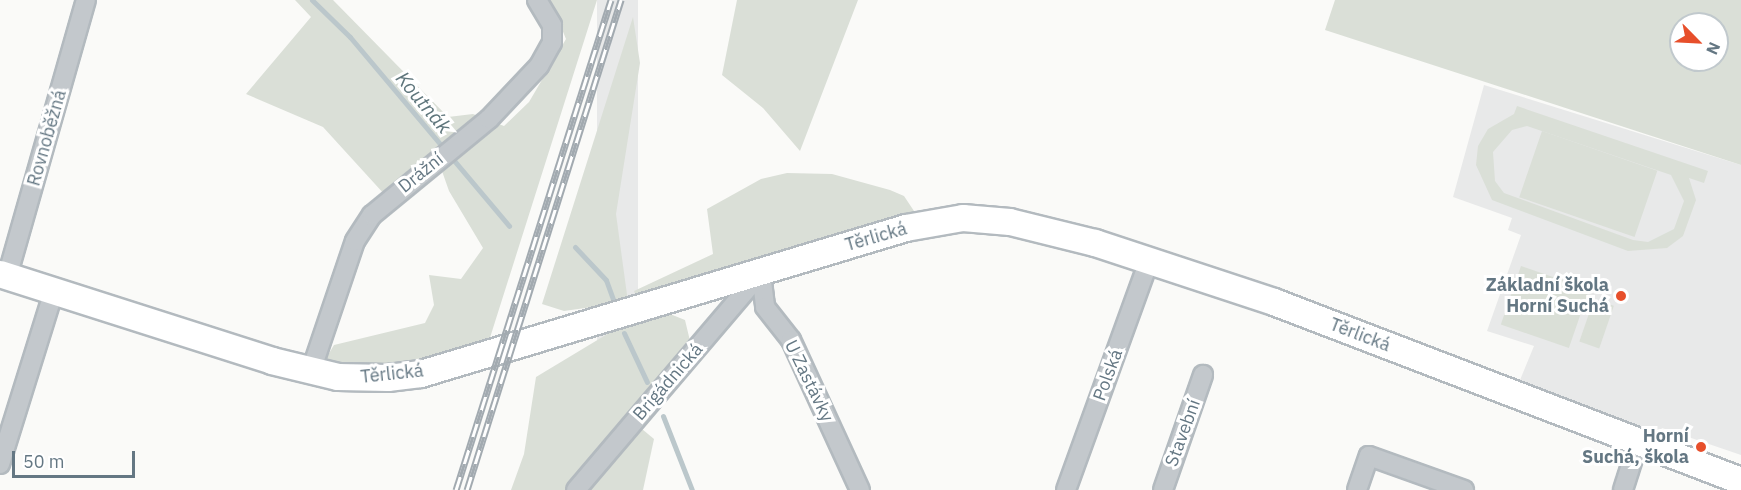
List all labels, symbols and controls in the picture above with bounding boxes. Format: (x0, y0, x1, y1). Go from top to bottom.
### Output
north arrow (1669, 12, 1729, 72)
text: N (1702, 39, 1725, 58)
water label: Koutnák (391, 66, 457, 138)
street label: Rovnoběžná (23, 88, 71, 188)
street label: Drážní (394, 148, 448, 198)
street label: Těrlická (843, 218, 909, 256)
place label: Základní škola Horní Suchá (1486, 275, 1609, 318)
marker: Základní škola Horní Suchá (1614, 289, 1628, 303)
street label: Těrlická (1327, 314, 1393, 356)
street label: U Zastávky (780, 337, 838, 425)
street label: Brigádnická (629, 339, 707, 425)
street label: Polská (1089, 346, 1127, 404)
street label: Těrlická (360, 360, 424, 388)
street label: Stavební (1161, 396, 1205, 470)
place label: Horní Suchá, škola (1582, 426, 1689, 468)
scale bar (15, 439, 138, 477)
marker: Horní Suchá, škola (1694, 440, 1708, 454)
text: 50 m (23, 450, 65, 473)

